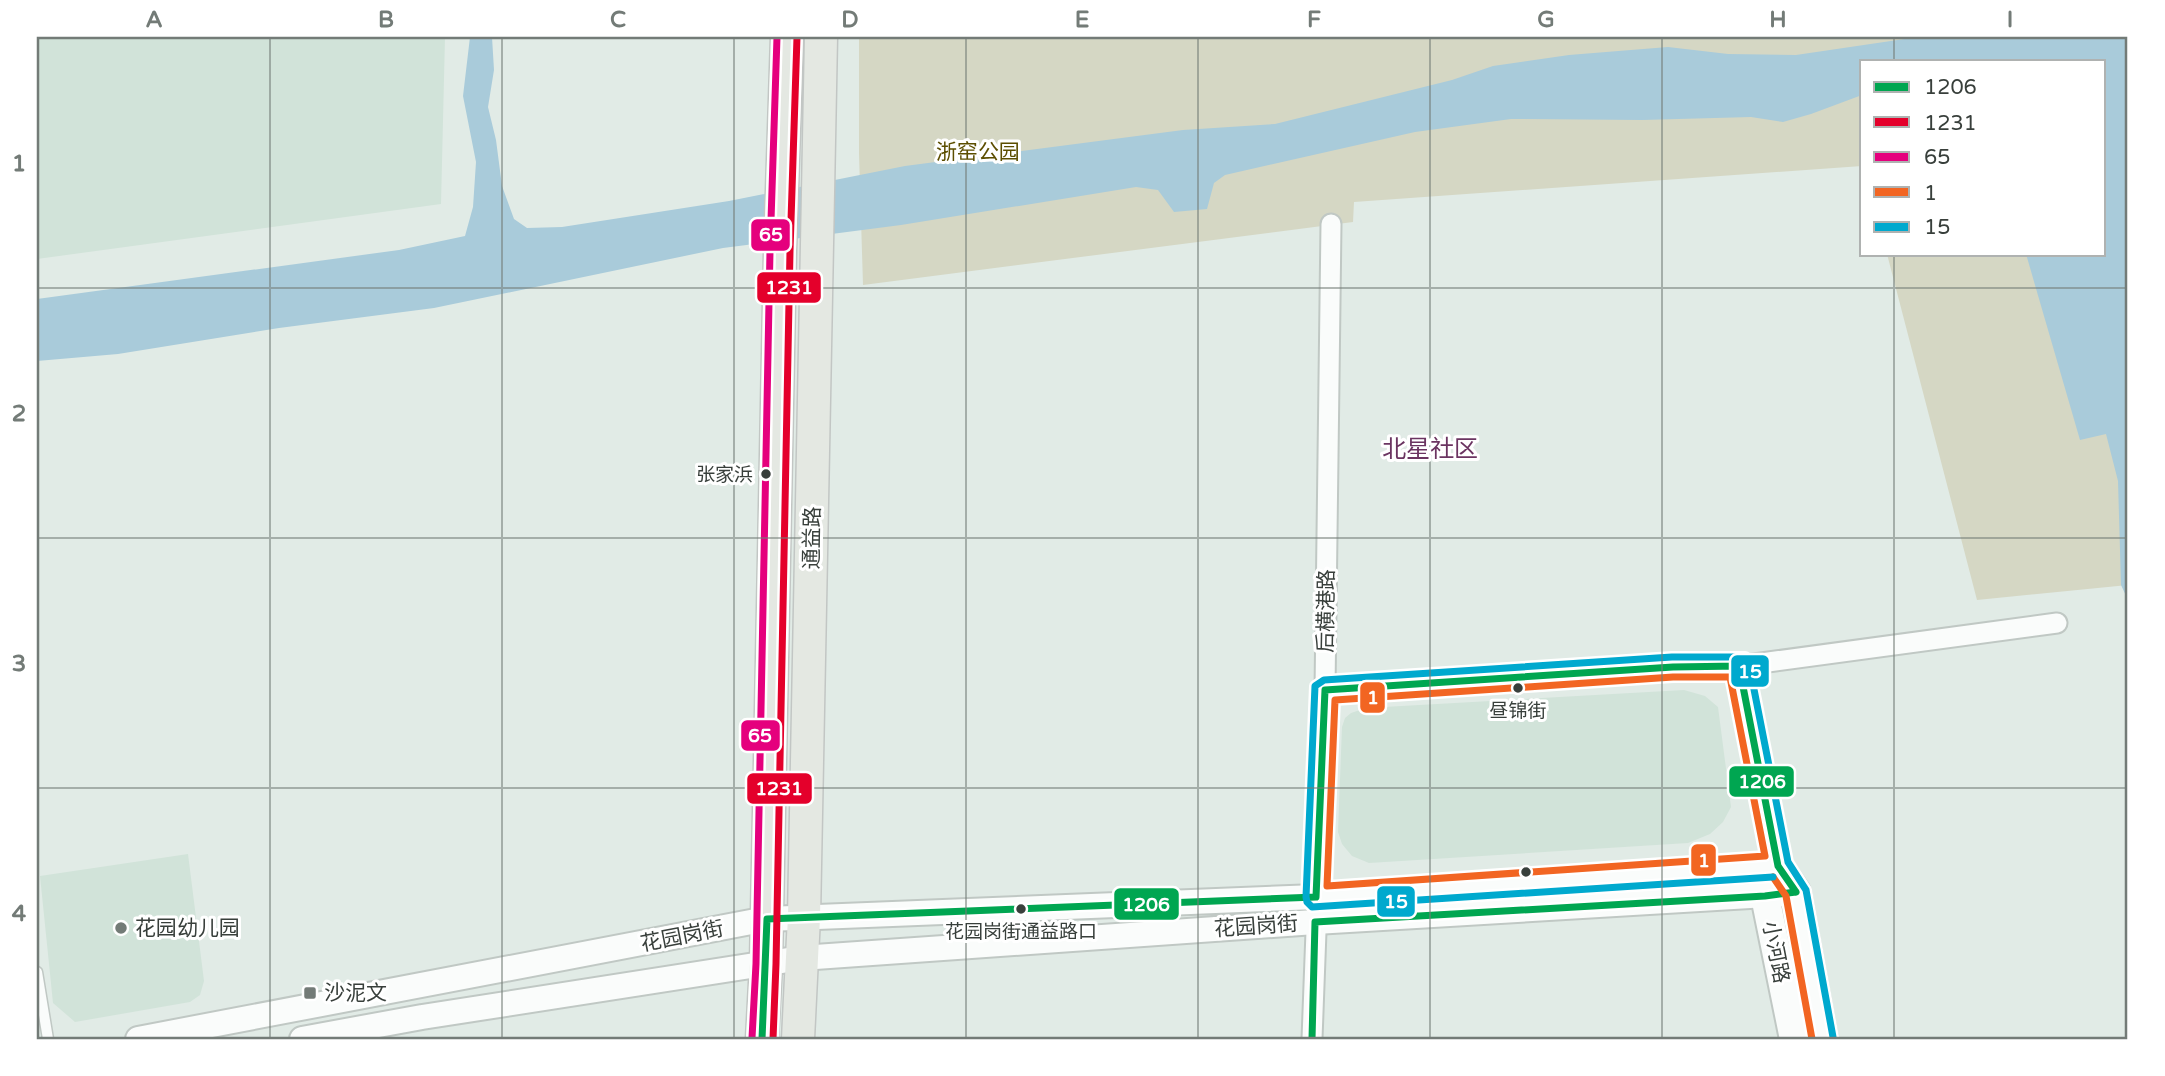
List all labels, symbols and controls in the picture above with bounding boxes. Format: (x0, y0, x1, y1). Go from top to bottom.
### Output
text: A (145, 6, 163, 34)
text: B (378, 6, 394, 34)
text: C (610, 6, 626, 34)
text: D (841, 6, 859, 34)
text: E (1075, 6, 1089, 34)
text: F (1307, 6, 1321, 34)
text: G (1537, 6, 1555, 34)
text: H (1769, 6, 1787, 34)
text: I (2007, 6, 2013, 34)
legend (1860, 60, 2106, 256)
text: 1206 (1924, 75, 1977, 100)
text: 1231 (1924, 111, 1977, 136)
park label: 浙窑公园 (936, 140, 1020, 165)
text: 65 (1924, 145, 1950, 170)
text: 1 (12, 150, 26, 178)
text: 1 (1924, 181, 1937, 206)
text: 15 (1924, 215, 1950, 240)
line badge: 65 (750, 218, 791, 252)
text: 65 (759, 224, 783, 246)
line badge: 1231 (756, 271, 822, 304)
text: 1231 (765, 277, 813, 299)
text: 2 (12, 400, 26, 428)
district label: 北星社区 (1382, 435, 1478, 464)
place label: 张家浜 (696, 464, 753, 486)
marker: 张家浜 (759, 467, 773, 481)
street label: 通益路 (799, 506, 826, 570)
street label: 后横港路 (1313, 569, 1340, 653)
text: 3 (12, 650, 26, 678)
line badge: 15 (1730, 654, 1770, 688)
text: 15 (1738, 661, 1762, 683)
line badge: 1 (1359, 681, 1386, 714)
marker: 昼锦街 (1511, 681, 1525, 695)
text: 1 (1367, 687, 1379, 709)
place label: 昼锦街 (1489, 700, 1547, 722)
line badge: 65 (740, 719, 781, 752)
text: 65 (748, 725, 772, 747)
line badge: 1206 (1728, 765, 1795, 798)
text: 1206 (1738, 771, 1786, 793)
line badge: 1231 (746, 772, 813, 805)
text: 1231 (755, 778, 803, 800)
line badge: 1 (1690, 843, 1717, 877)
text: 1 (1698, 850, 1710, 872)
unlabelled marker (1519, 865, 1533, 879)
line badge: 15 (1376, 885, 1416, 918)
line badge: 1206 (1113, 887, 1180, 921)
text: 15 (1384, 891, 1408, 913)
text: 1206 (1122, 894, 1170, 916)
text: 4 (12, 900, 27, 928)
marker: 花园岗街通益路口 (1014, 902, 1028, 916)
street label: 花园岗街 (1213, 911, 1299, 942)
place label: 花园幼儿园 (135, 916, 240, 941)
street label: 花园岗街 (638, 916, 726, 957)
street label: 小河路 (1757, 919, 1794, 985)
marker: 花园幼儿园 (113, 920, 129, 936)
place label: 花园岗街通益路口 (945, 921, 1097, 943)
place label: 沙泥文 (324, 981, 387, 1006)
marker: 沙泥文 (302, 985, 318, 1001)

